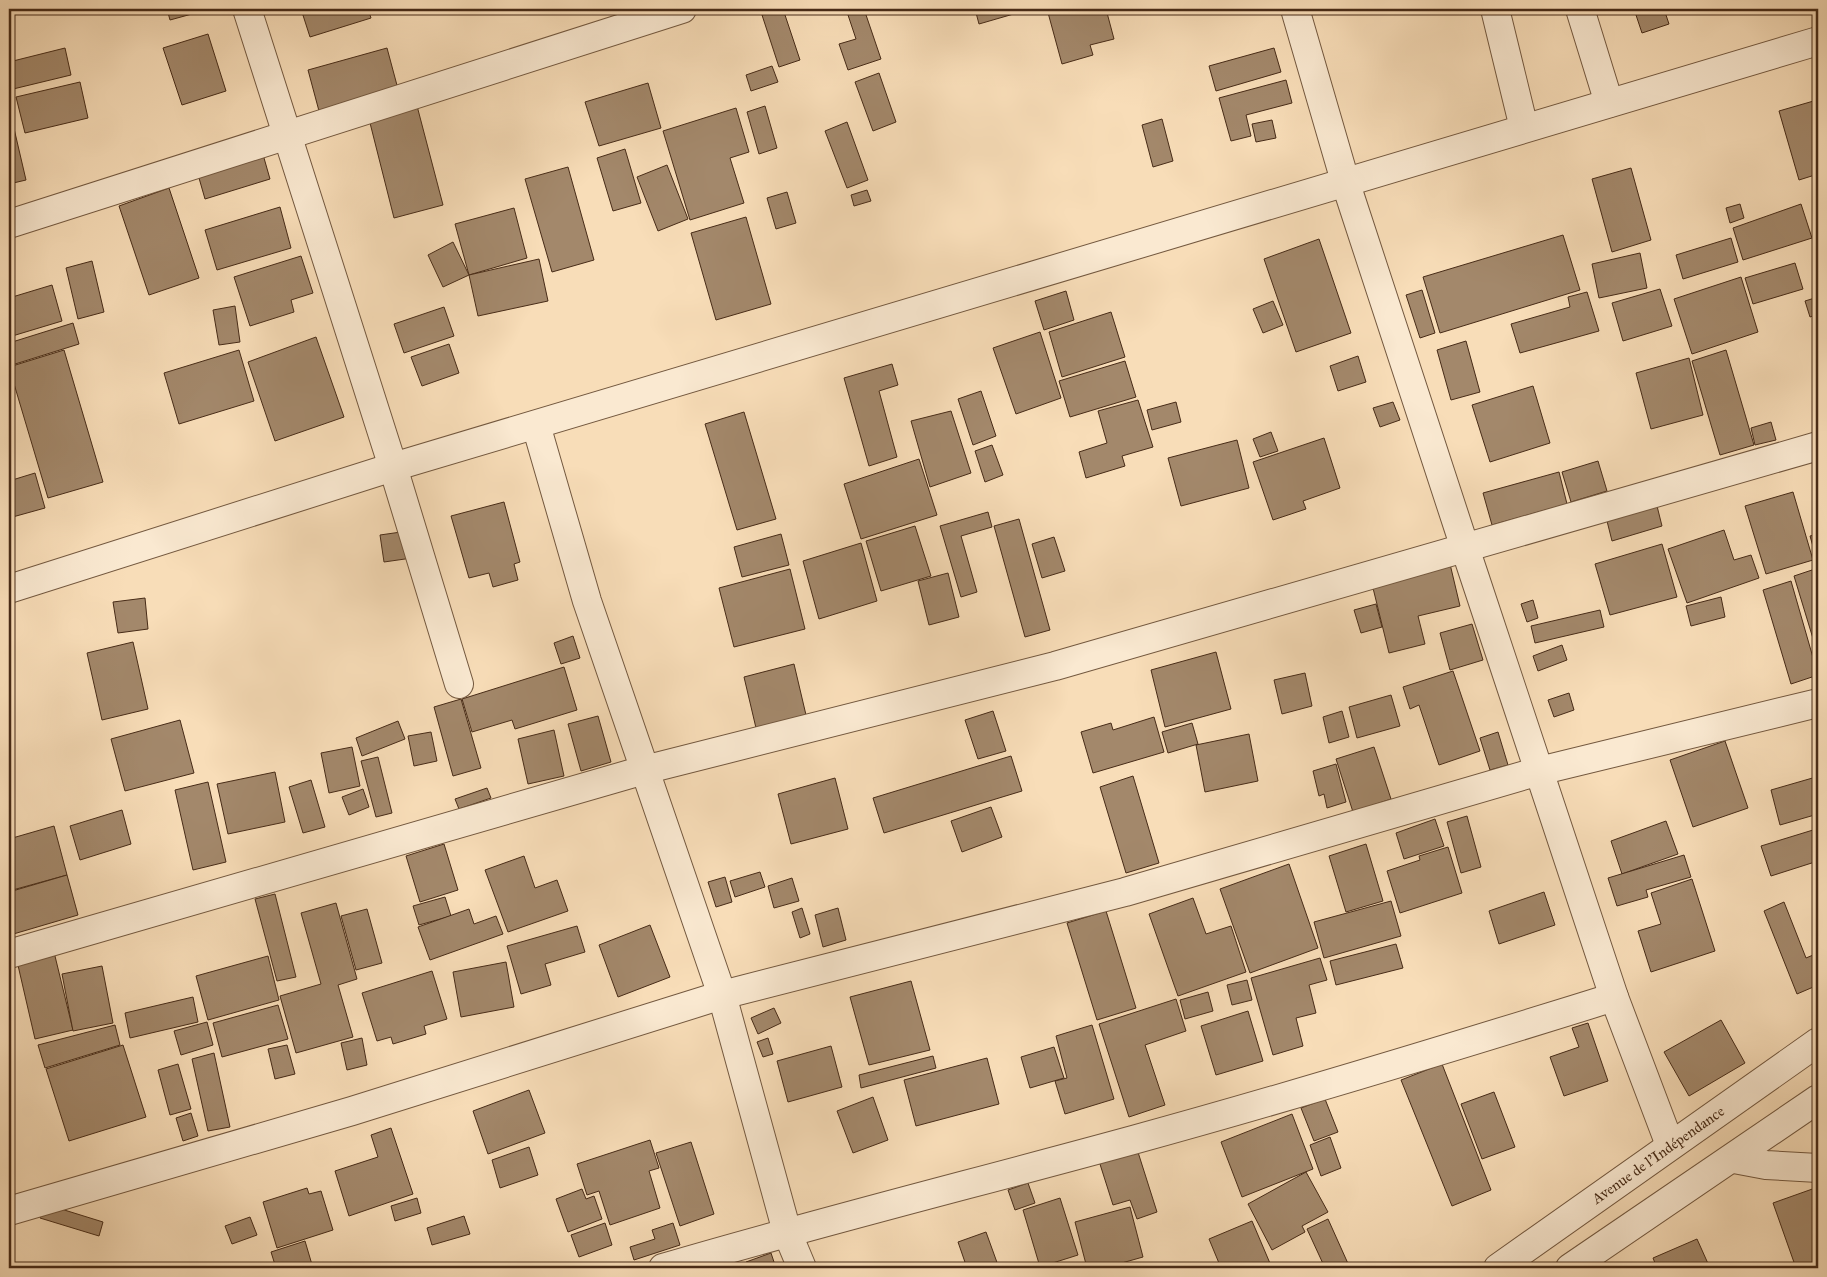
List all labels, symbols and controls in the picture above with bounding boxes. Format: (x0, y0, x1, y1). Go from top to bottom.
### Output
street label: Avenue de l'Indépendance (1588, 1102, 1728, 1208)

